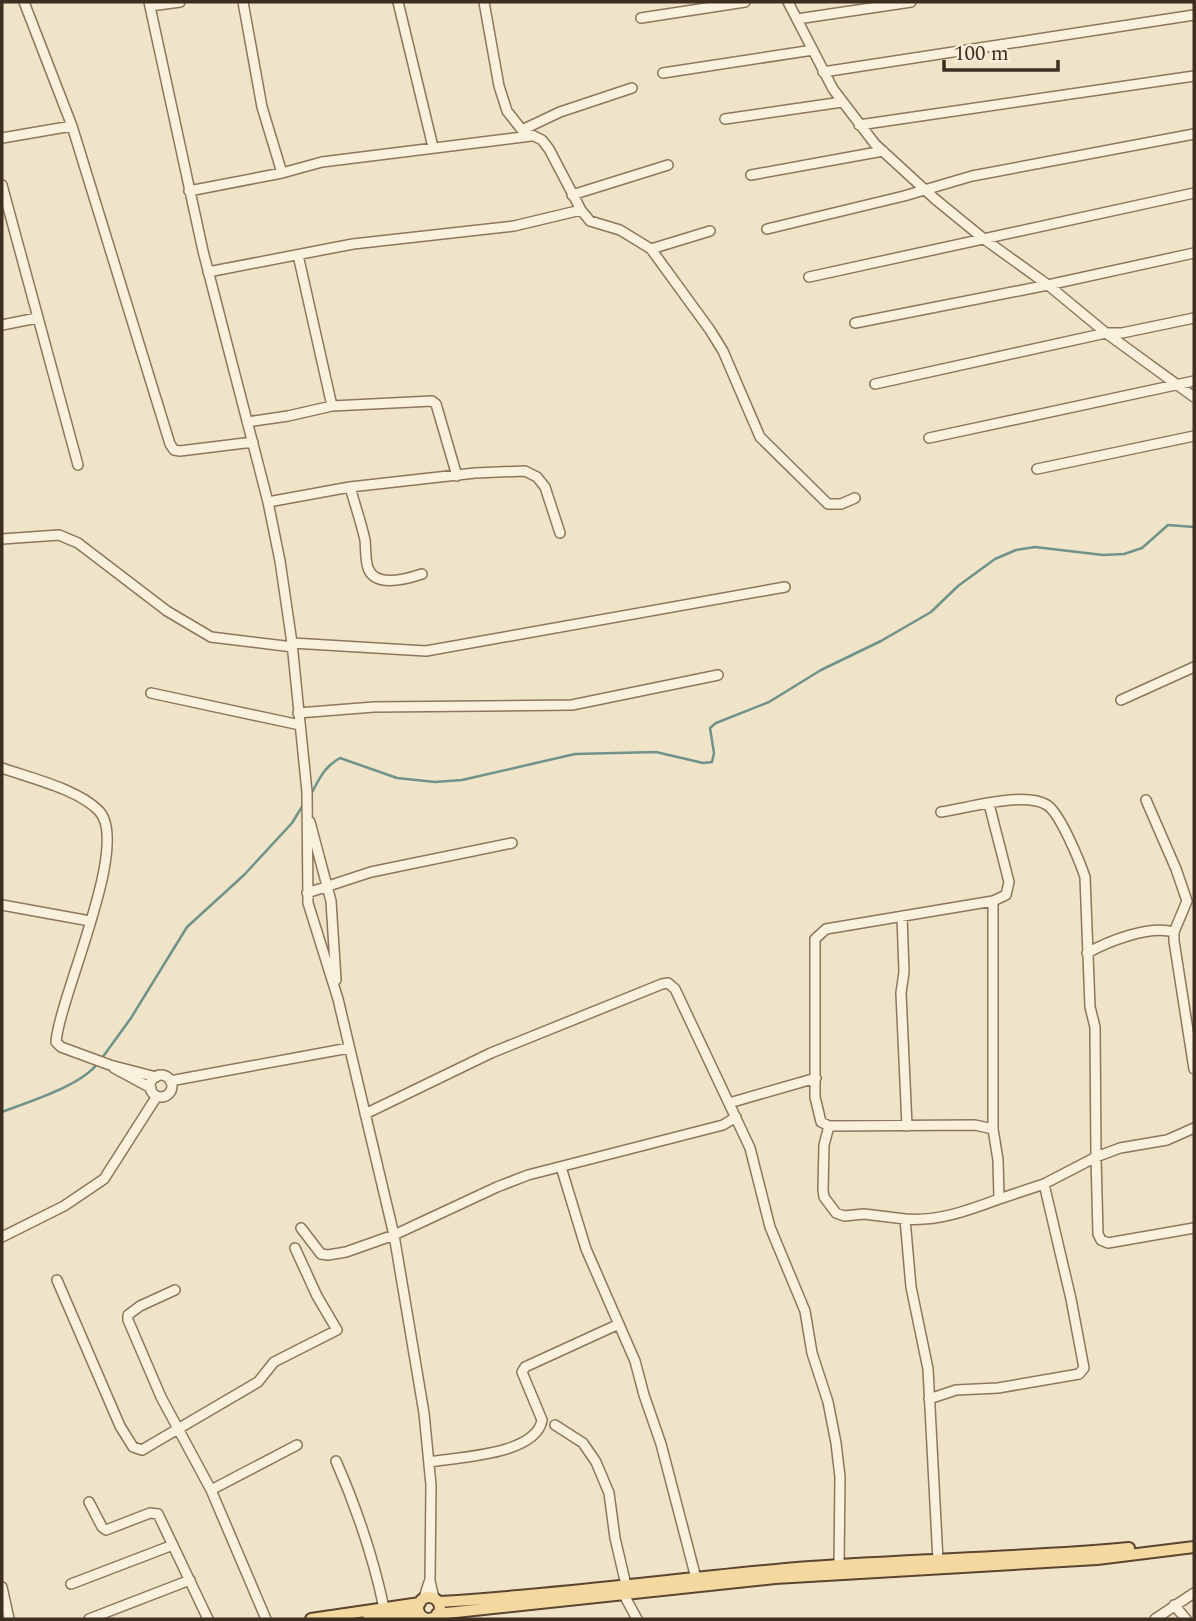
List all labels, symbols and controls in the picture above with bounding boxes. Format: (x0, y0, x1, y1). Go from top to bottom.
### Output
scale bar (944, 28, 1058, 72)
text: 100 m (954, 38, 1009, 70)

